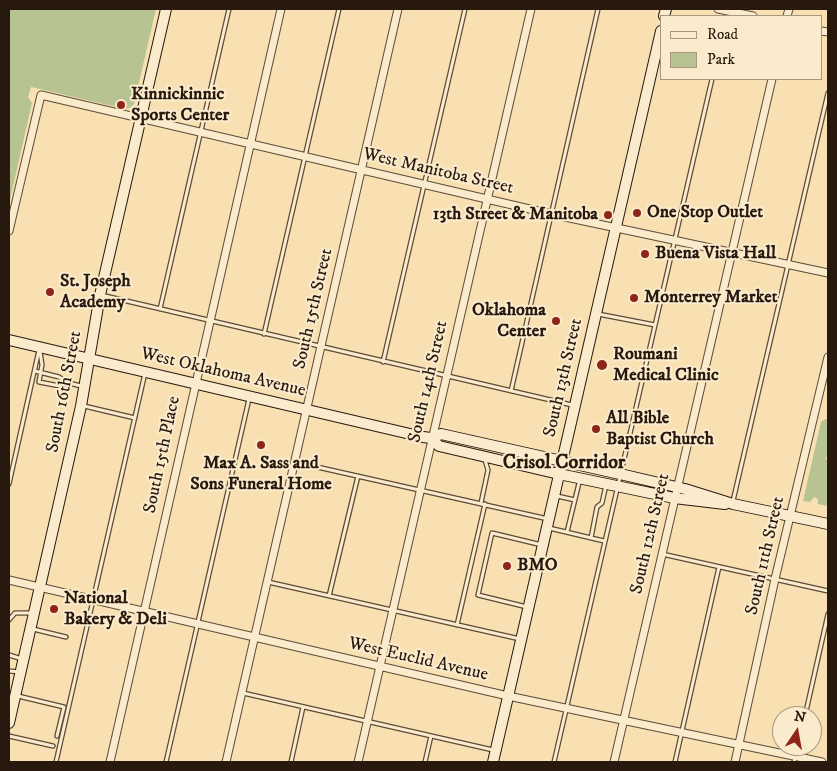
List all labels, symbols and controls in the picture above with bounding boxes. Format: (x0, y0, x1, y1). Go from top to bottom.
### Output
legend (660, 15, 822, 80)
text: Road (707, 25, 738, 44)
text: Park (707, 50, 735, 69)
place label: Kinnickinnic Sports Center (131, 84, 229, 126)
marker: Kinnickinnic Sports Center (115, 99, 127, 111)
street label: West Manitoba Street (361, 144, 515, 200)
place label: One Stop Outlet (647, 202, 763, 224)
place label: 13th Street & Manitoba (433, 204, 598, 226)
marker: One Stop Outlet (631, 207, 643, 219)
marker: 13th Street & Manitoba (602, 209, 614, 221)
place label: Buena Vista Hall (655, 243, 776, 265)
street label: South 15th Street (290, 247, 338, 371)
marker: Buena Vista Hall (639, 248, 651, 260)
place label: St. Joseph Academy (60, 271, 131, 314)
marker: St. Joseph Academy (44, 286, 56, 298)
place label: Monterrey Market (644, 287, 777, 309)
marker: Monterrey Market (628, 292, 640, 304)
place label: Oklahoma Center (472, 300, 546, 342)
marker: Oklahoma Center (550, 315, 562, 327)
street label: South 13th Street (540, 317, 588, 439)
street label: South 14th Street (404, 319, 454, 445)
street label: South 16th Street (43, 329, 87, 455)
street label: West Oklahoma Avenue (139, 344, 307, 402)
place label: Roumani Medical Clinic (613, 344, 719, 386)
marker: Roumani Medical Clinic (595, 358, 609, 372)
street label: South 15th Place (140, 395, 186, 515)
place label: All Bible Baptist Church (606, 408, 714, 450)
marker: All Bible Baptist Church (590, 423, 602, 435)
marker: Max A. Sass and Sons Funeral Home (255, 439, 267, 451)
district label: Crisol Corridor (503, 452, 625, 476)
place label: Max A. Sass and Sons Funeral Home (190, 453, 332, 496)
street label: South 12th Street (627, 472, 675, 596)
street label: South 11th Street (742, 495, 790, 617)
place label: BMO (517, 555, 557, 577)
marker: BMO (501, 560, 513, 572)
place label: National Bakery & Deli (64, 588, 167, 630)
marker: National Bakery & Deli (48, 603, 60, 615)
street label: West Euclid Avenue (346, 633, 490, 687)
north arrow (772, 706, 822, 756)
text: N (792, 707, 807, 727)

